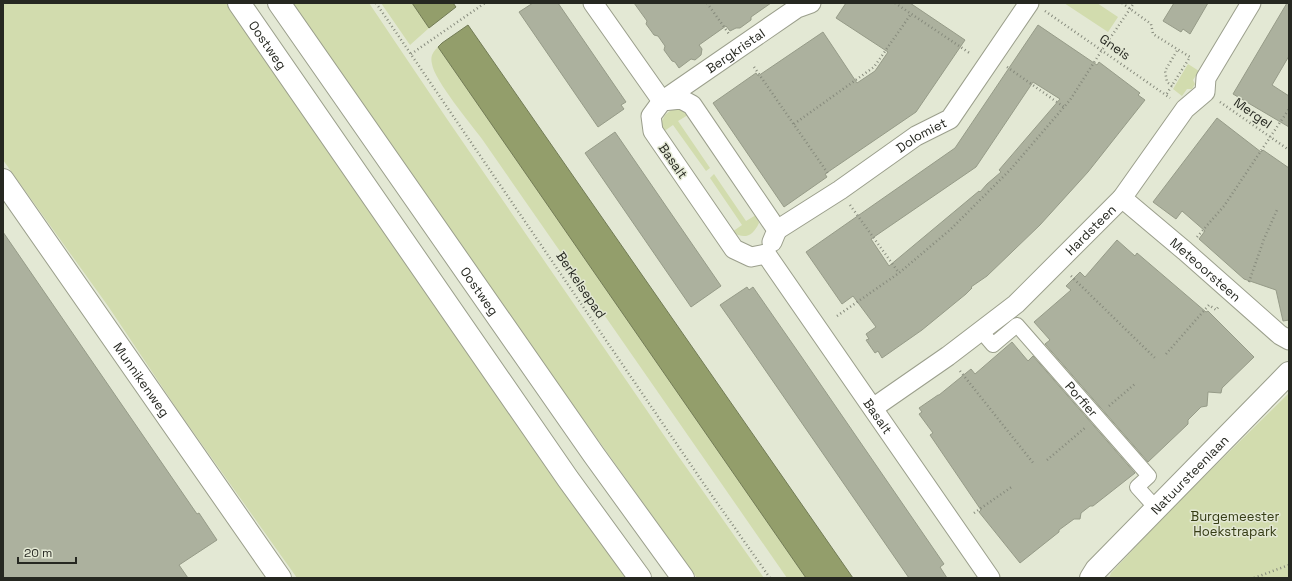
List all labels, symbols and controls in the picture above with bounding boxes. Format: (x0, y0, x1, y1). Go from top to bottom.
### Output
street label: Oostweg (245, 17, 291, 73)
street label: Bergkristal (703, 24, 768, 77)
street label: Gneis (1096, 30, 1134, 64)
street label: Mergel (1231, 94, 1275, 132)
street label: Dolomiet (893, 114, 949, 156)
street label: Basalt (655, 140, 691, 182)
street label: Hardsteen (1061, 201, 1119, 259)
street label: Meteoorsteen (1167, 234, 1245, 305)
street label: Berkelsepad (552, 248, 610, 322)
street label: Oostweg (457, 263, 503, 319)
street label: Munnikenweg (110, 339, 174, 420)
street label: Porfier (1062, 378, 1102, 420)
street label: Basalt (860, 395, 896, 437)
street label: Natuursteenlaan (1147, 431, 1232, 518)
park label: Burgemeester Hoekstrapark (1191, 508, 1280, 540)
scale bar (18, 539, 76, 565)
text: 20 m (24, 545, 52, 561)

